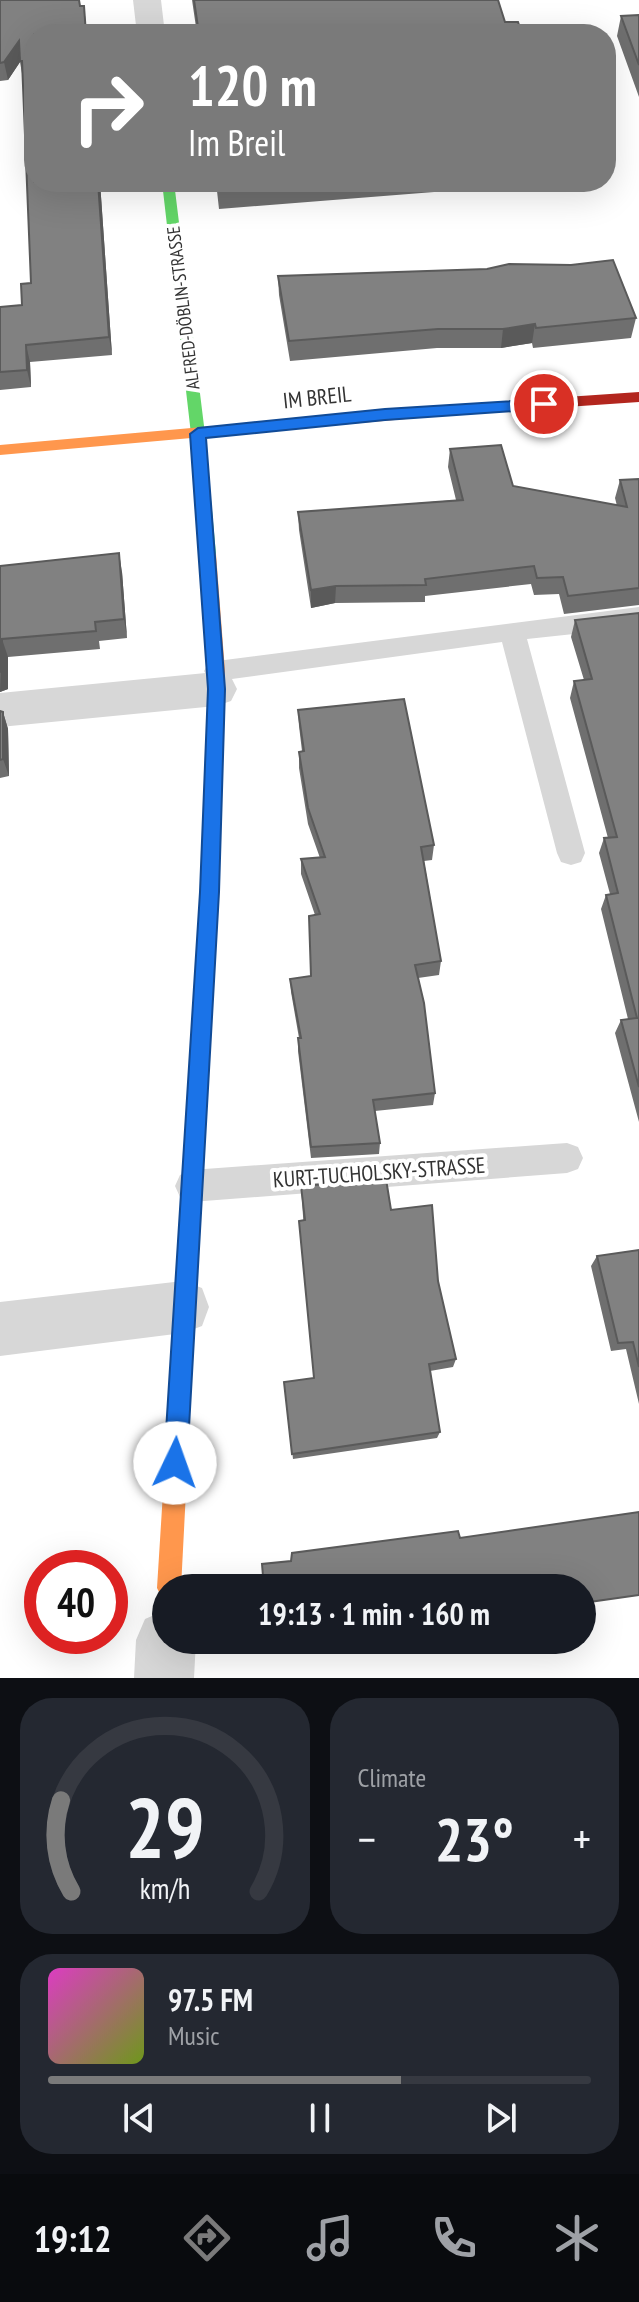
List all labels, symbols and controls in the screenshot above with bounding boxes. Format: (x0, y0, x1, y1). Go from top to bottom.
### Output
text: 120 m (188, 49, 317, 121)
icon: right (56, 56, 160, 160)
text: Im Breil (188, 119, 285, 166)
street label: ALFRED-DÖBLIN-STRASSE (162, 225, 204, 391)
pin (510, 370, 578, 438)
street label: IM BREIL (282, 380, 352, 414)
icon: arrive (522, 382, 566, 426)
street label: KURT-TUCHOLSKY-STRASSE (272, 1151, 486, 1193)
position arrow (133, 1421, 217, 1505)
speed limit sign: 40 (24, 1550, 128, 1654)
text: 19:13 · 1 min · 160 m (258, 1594, 490, 1633)
text: Climate (358, 1761, 426, 1794)
text: 29 (125, 1773, 205, 1881)
text: 23° (435, 1800, 514, 1878)
text: − (358, 1810, 376, 1867)
text: + (573, 1810, 591, 1867)
text: km/h (139, 1870, 190, 1907)
text: 97.5 FM (168, 1980, 253, 2019)
text: Music (168, 2019, 220, 2052)
icon: previous (117, 2096, 161, 2140)
icon: pause (298, 2096, 342, 2140)
icon: next (479, 2096, 523, 2140)
icon: directions (179, 2210, 235, 2266)
icon: music (302, 2210, 358, 2266)
icon: phone (426, 2210, 482, 2266)
icon: climate (549, 2210, 605, 2266)
text: 19:12 (34, 2215, 112, 2262)

